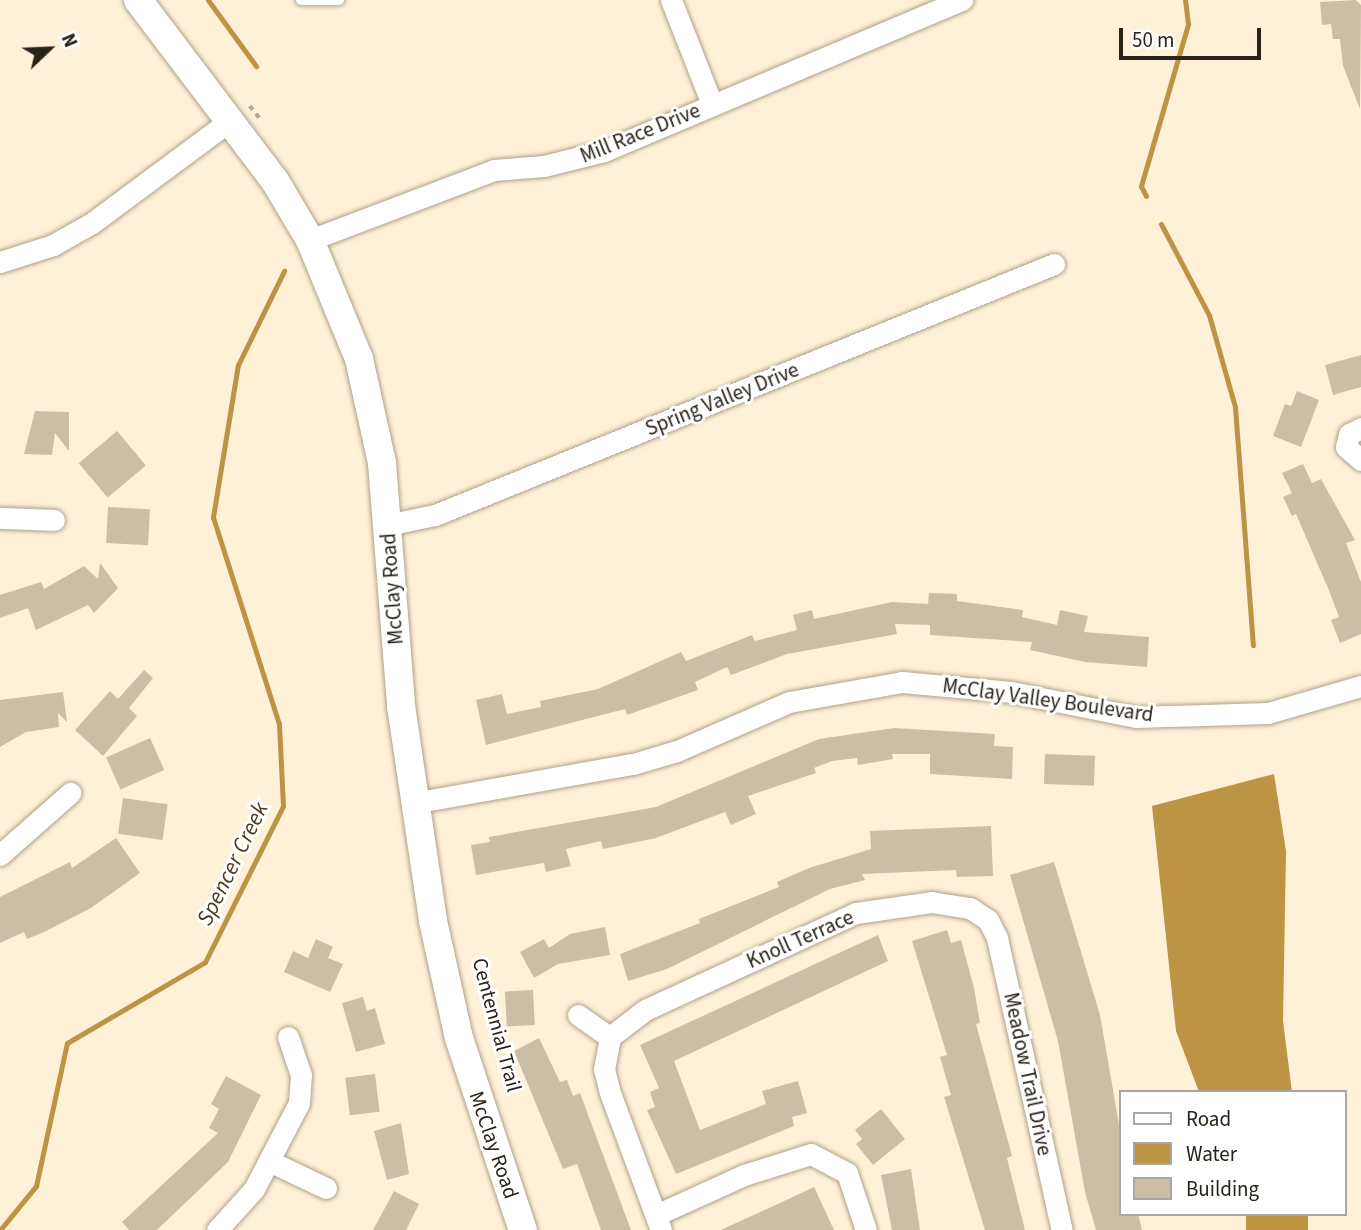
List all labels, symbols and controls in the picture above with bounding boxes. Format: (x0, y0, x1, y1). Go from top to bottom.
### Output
north arrow (14, 14, 84, 84)
scale bar (1123, 14, 1265, 58)
text: 50 m (1132, 25, 1174, 55)
text: N (54, 29, 84, 52)
street label: Mill Race Drive (576, 98, 704, 168)
street label: Spring Valley Drive (642, 357, 802, 441)
street label: McClay Road (376, 532, 408, 646)
street label: McClay Valley Boulevard (941, 673, 1155, 727)
water label: Spencer Creek (191, 798, 275, 930)
street label: Knoll Terrace (743, 904, 857, 974)
street label: Centennial Trail (467, 955, 527, 1095)
street label: Meadow Trail Drive (998, 990, 1058, 1158)
street label: McClay Road (464, 1088, 524, 1202)
legend (1120, 1090, 1347, 1216)
text: Road (1186, 1104, 1231, 1134)
text: Water (1186, 1139, 1237, 1169)
text: Building (1186, 1174, 1259, 1204)

